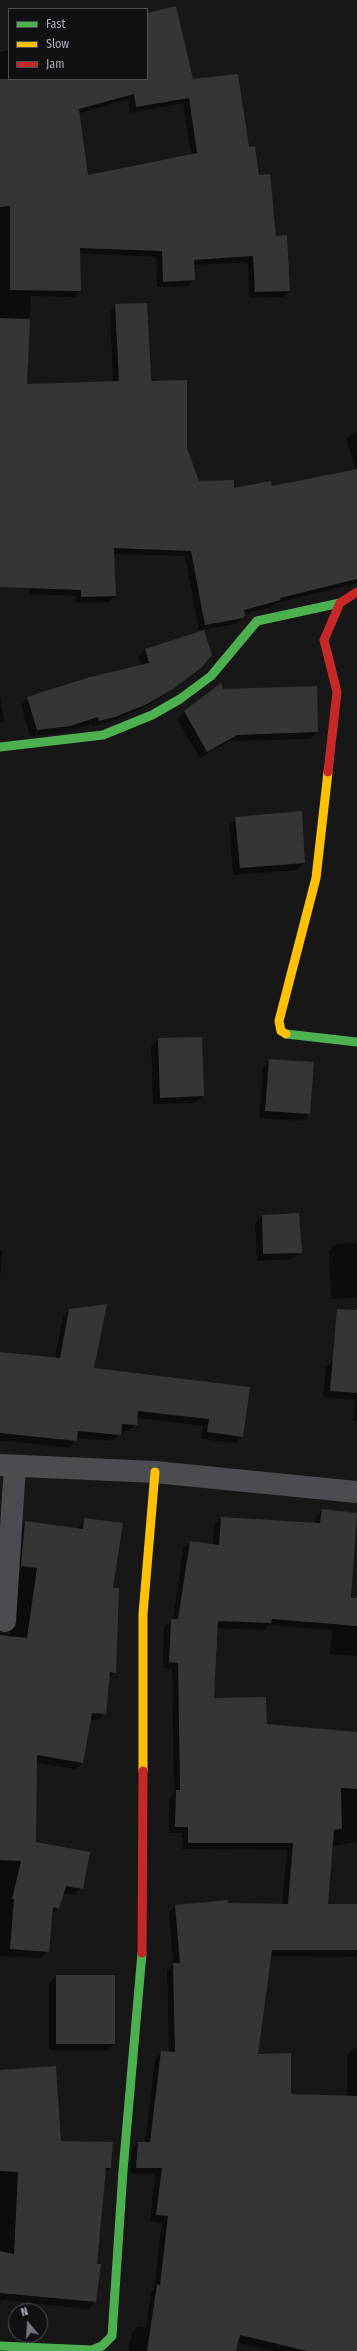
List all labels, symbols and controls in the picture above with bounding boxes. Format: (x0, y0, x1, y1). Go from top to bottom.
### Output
legend (8, 8, 148, 80)
text: Fast (46, 17, 65, 31)
text: Slow (46, 37, 69, 51)
text: Jam (46, 57, 64, 71)
north arrow (8, 2303, 48, 2343)
text: N (19, 2305, 30, 2319)

